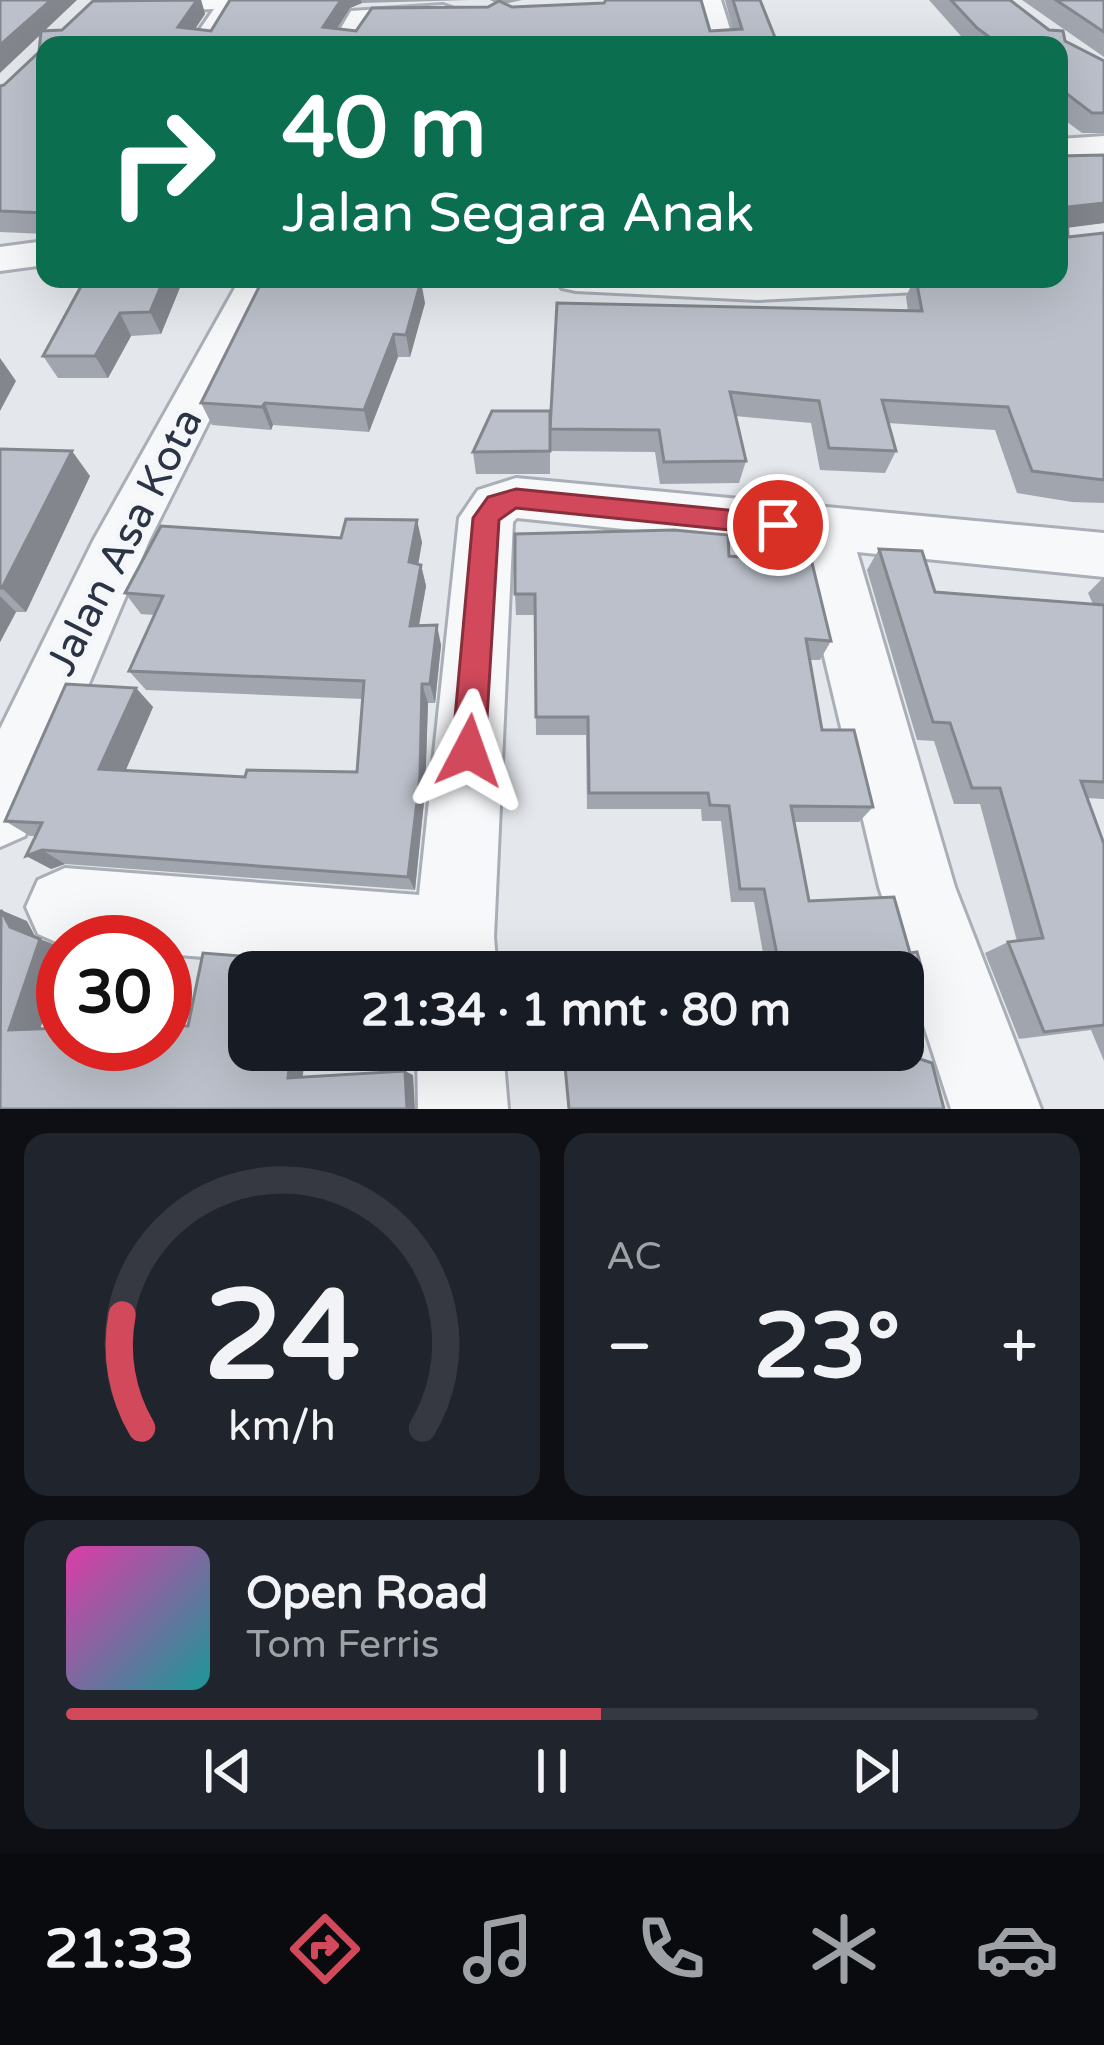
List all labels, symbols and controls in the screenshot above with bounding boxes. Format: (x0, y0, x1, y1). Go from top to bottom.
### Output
text: 40 m (282, 79, 486, 180)
icon: right (84, 84, 240, 240)
text: Jalan Segara Anak (282, 181, 754, 246)
street label: Jalan Asa Kota (35, 400, 214, 684)
pin (727, 474, 829, 576)
icon: arrive (745, 492, 811, 558)
position arrow (406, 688, 532, 814)
speed limit sign: 30 (36, 915, 192, 1071)
text: 21:34 · 1 mnt · 80 m (361, 984, 791, 1038)
text: AC (606, 1233, 662, 1280)
text: 24 (204, 1262, 360, 1413)
text: 23° (753, 1293, 900, 1402)
text: − (606, 1307, 653, 1387)
text: + (1001, 1307, 1038, 1387)
text: km/h (228, 1400, 336, 1451)
text: Open Road (246, 1567, 488, 1621)
text: Tom Ferris (246, 1621, 439, 1668)
icon: previous (195, 1738, 261, 1804)
icon: pause (519, 1738, 585, 1804)
icon: next (843, 1738, 909, 1804)
icon: directions (283, 1907, 367, 1991)
icon: music (456, 1907, 540, 1991)
icon: phone (629, 1907, 713, 1991)
icon: climate (802, 1907, 886, 1991)
icon: car (975, 1907, 1059, 1991)
text: 21:33 (45, 1917, 194, 1982)

